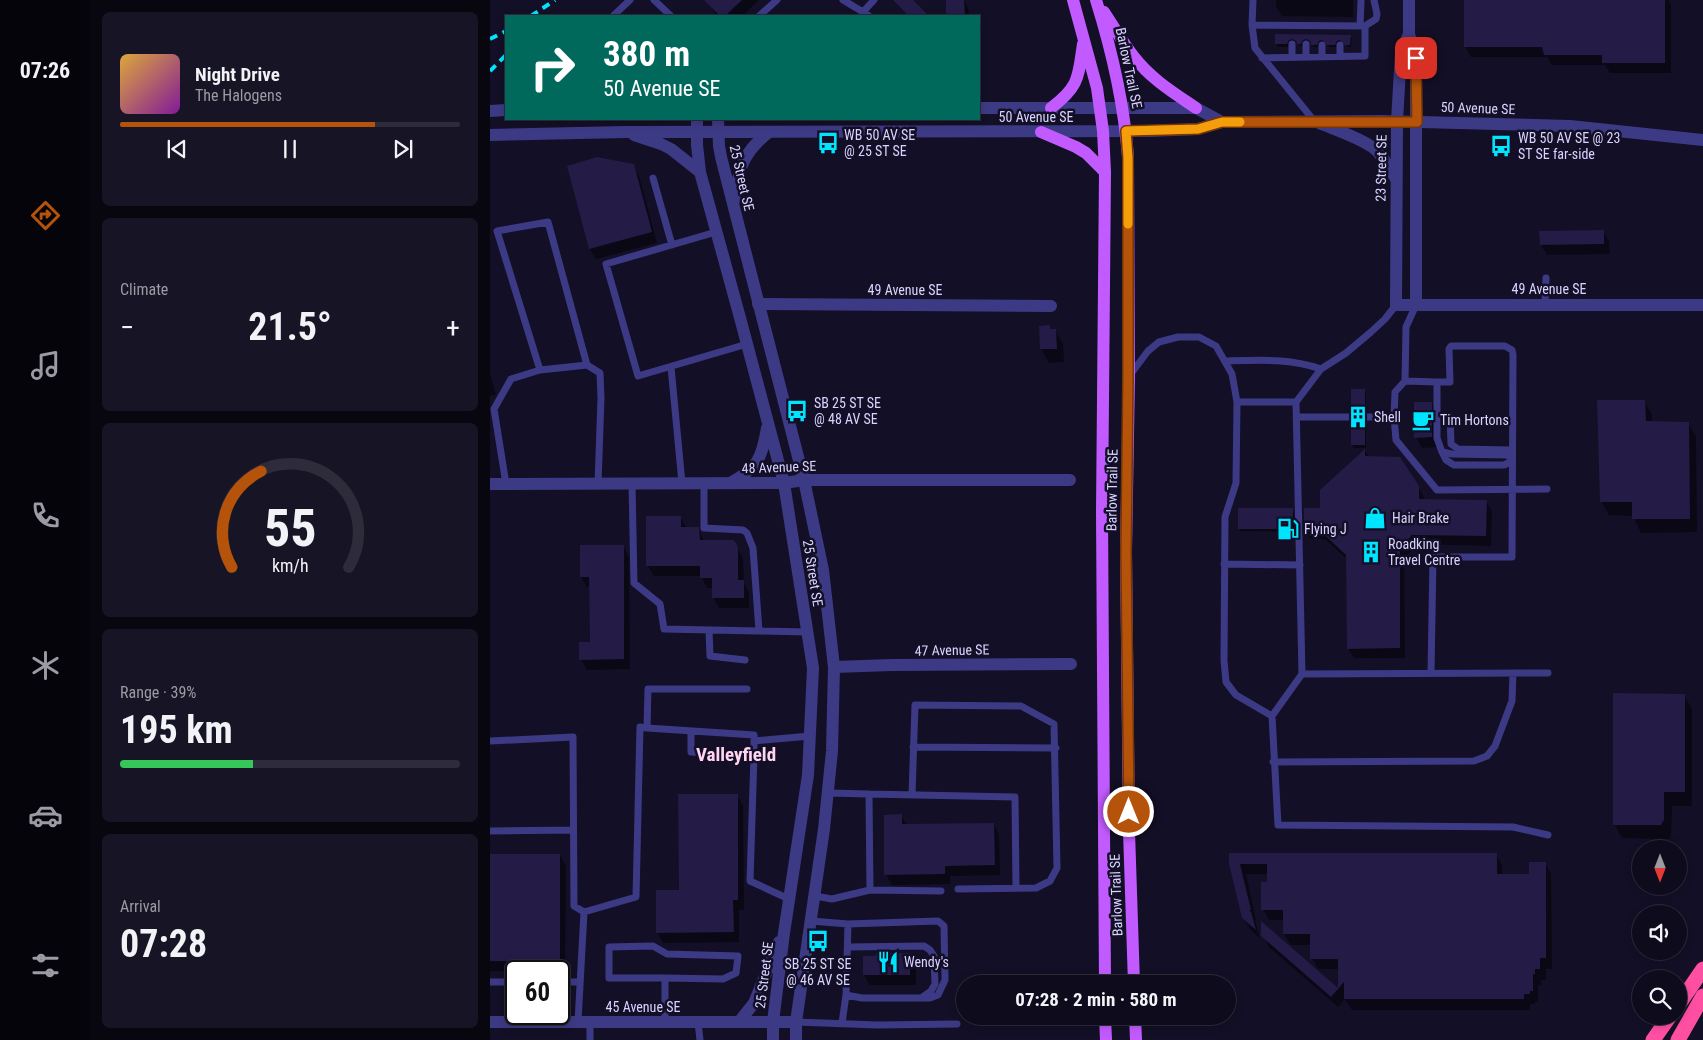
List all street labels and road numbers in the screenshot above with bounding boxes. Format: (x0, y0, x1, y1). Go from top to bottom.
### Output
street label: Barlow Trail SE (1113, 26, 1145, 110)
street label: 50 Avenue SE (1440, 99, 1516, 117)
street label: 50 Avenue SE (999, 109, 1073, 125)
street label: 23 Street SE (1372, 134, 1390, 202)
street label: 25 Street SE (727, 143, 757, 213)
street label: 49 Avenue SE (1512, 281, 1586, 297)
street label: 49 Avenue SE (868, 282, 942, 298)
street label: Barlow Trail SE (1103, 449, 1121, 531)
street label: 48 Avenue SE (741, 458, 817, 476)
street label: 25 Street SE (800, 539, 826, 608)
street label: 47 Avenue SE (914, 641, 990, 659)
street label: Barlow Trail SE (1107, 854, 1125, 936)
street label: 25 Street SE (752, 941, 776, 1009)
street label: 45 Avenue SE (606, 999, 680, 1015)

